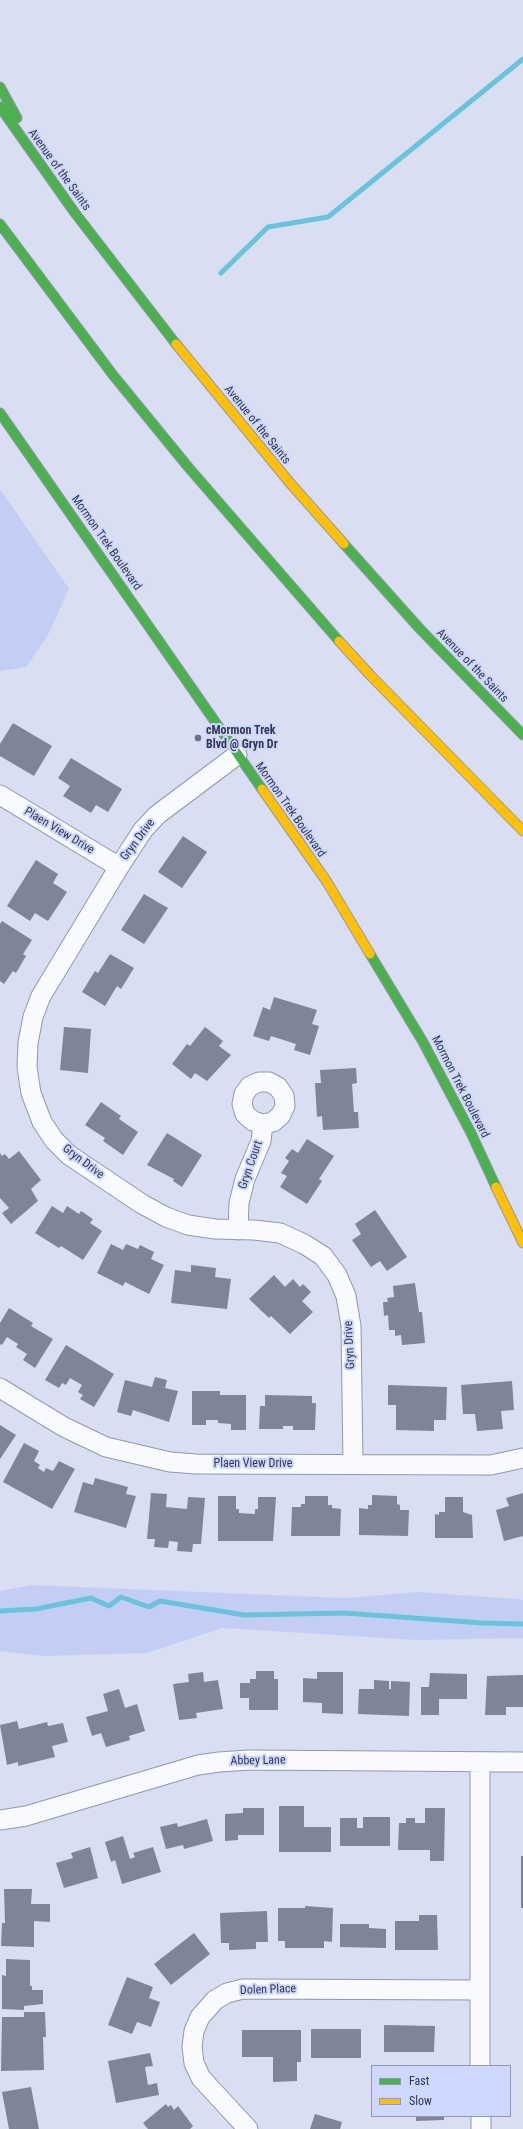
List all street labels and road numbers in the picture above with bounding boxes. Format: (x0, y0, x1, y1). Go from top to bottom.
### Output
street label: Avenue of the Saints (25, 126, 93, 214)
street label: Avenue of the Saints (221, 383, 293, 467)
street label: Mormon Trek Boulevard (68, 493, 144, 593)
street label: Avenue of the Saints (433, 626, 511, 706)
street label: Mormon Trek Boulevard (252, 760, 328, 860)
street label: Plaen View Drive (21, 804, 97, 858)
street label: Gryn Drive (118, 816, 158, 864)
street label: Mormon Trek Boulevard (428, 1034, 492, 1140)
street label: Gryn Court (236, 1139, 266, 1191)
street label: Gryn Drive (59, 1142, 107, 1182)
street label: Gryn Drive (342, 1320, 358, 1370)
street label: Plaen View Drive (214, 1457, 292, 1471)
street label: Abbey Lane (230, 1753, 286, 1769)
street label: Dolen Place (240, 1982, 296, 1998)

